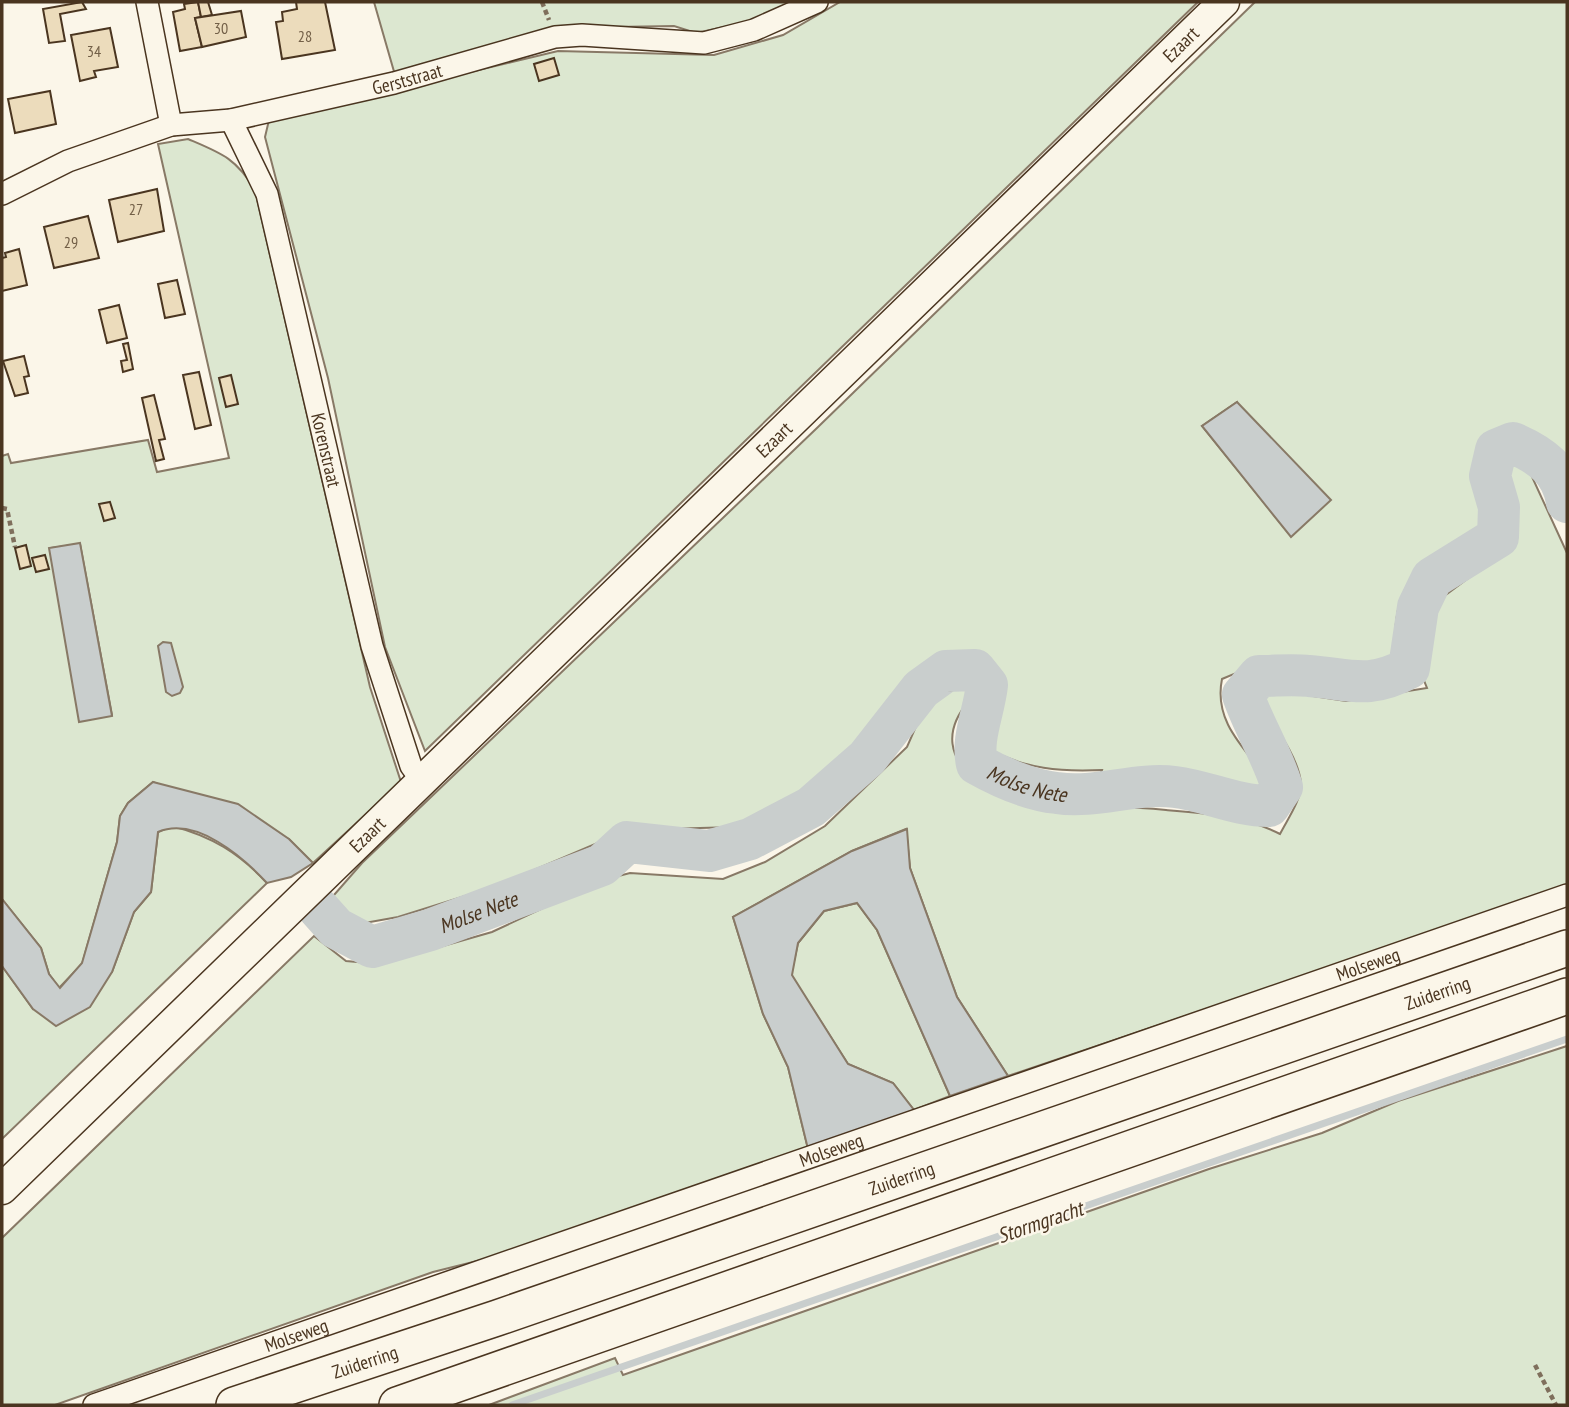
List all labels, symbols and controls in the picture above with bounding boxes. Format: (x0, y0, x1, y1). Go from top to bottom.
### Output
house number: 30 (214, 18, 228, 38)
street label: Ezaart (1157, 21, 1204, 67)
house number: 28 (298, 26, 312, 46)
house number: 34 (87, 41, 101, 61)
street label: Gerststraat (370, 58, 446, 100)
house number: 27 (129, 199, 143, 219)
house number: 29 (64, 232, 78, 252)
street label: Korenstraat (306, 410, 347, 490)
street label: Ezaart (751, 416, 797, 462)
water label: Molse Nete (983, 758, 1069, 808)
street label: Ezaart (344, 811, 391, 857)
water label: Molse Nete (435, 884, 522, 939)
street label: Molseweg (1333, 942, 1403, 986)
street label: Zuiderring (1401, 970, 1473, 1015)
street label: Molseweg (796, 1128, 866, 1172)
street label: Zuiderring (866, 1156, 937, 1201)
water label: Stormgracht (994, 1194, 1088, 1249)
street label: Molseweg (261, 1313, 331, 1357)
street label: Zuiderring (329, 1340, 401, 1384)

